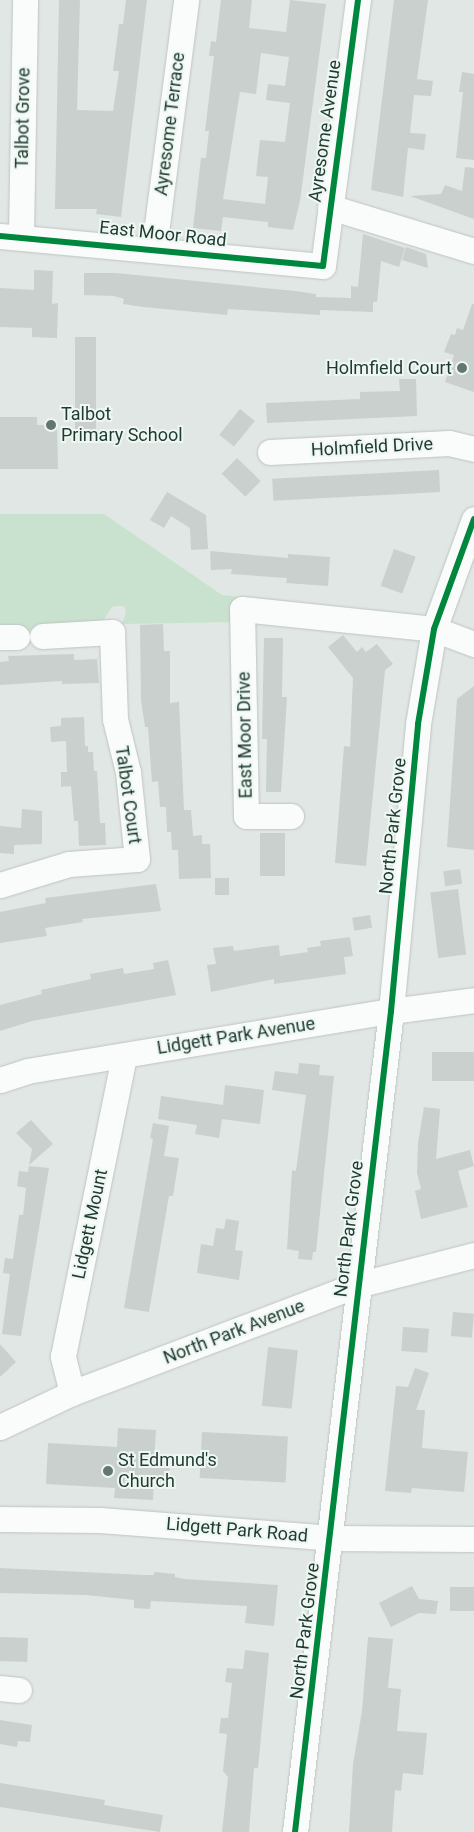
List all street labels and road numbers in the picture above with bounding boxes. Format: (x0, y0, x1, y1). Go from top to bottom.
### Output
street label: Ayresome Terrace (150, 51, 190, 197)
street label: Ayresome Avenue (304, 58, 346, 204)
street label: Talbot Grove (11, 67, 35, 169)
street label: East Moor Road (98, 217, 228, 251)
street label: Holmfield Drive (310, 433, 434, 461)
street label: East Moor Drive (233, 671, 257, 799)
street label: Talbot Court (110, 744, 146, 846)
street label: North Park Grove (375, 757, 411, 895)
street label: Lidgett Park Avenue (155, 1013, 317, 1059)
street label: North Park Grove (330, 1160, 368, 1298)
street label: Lidgett Mount (68, 1167, 112, 1281)
street label: North Park Avenue (160, 1295, 308, 1369)
street label: Lidgett Park Road (165, 1513, 309, 1547)
street label: North Park Grove (286, 1562, 324, 1700)

